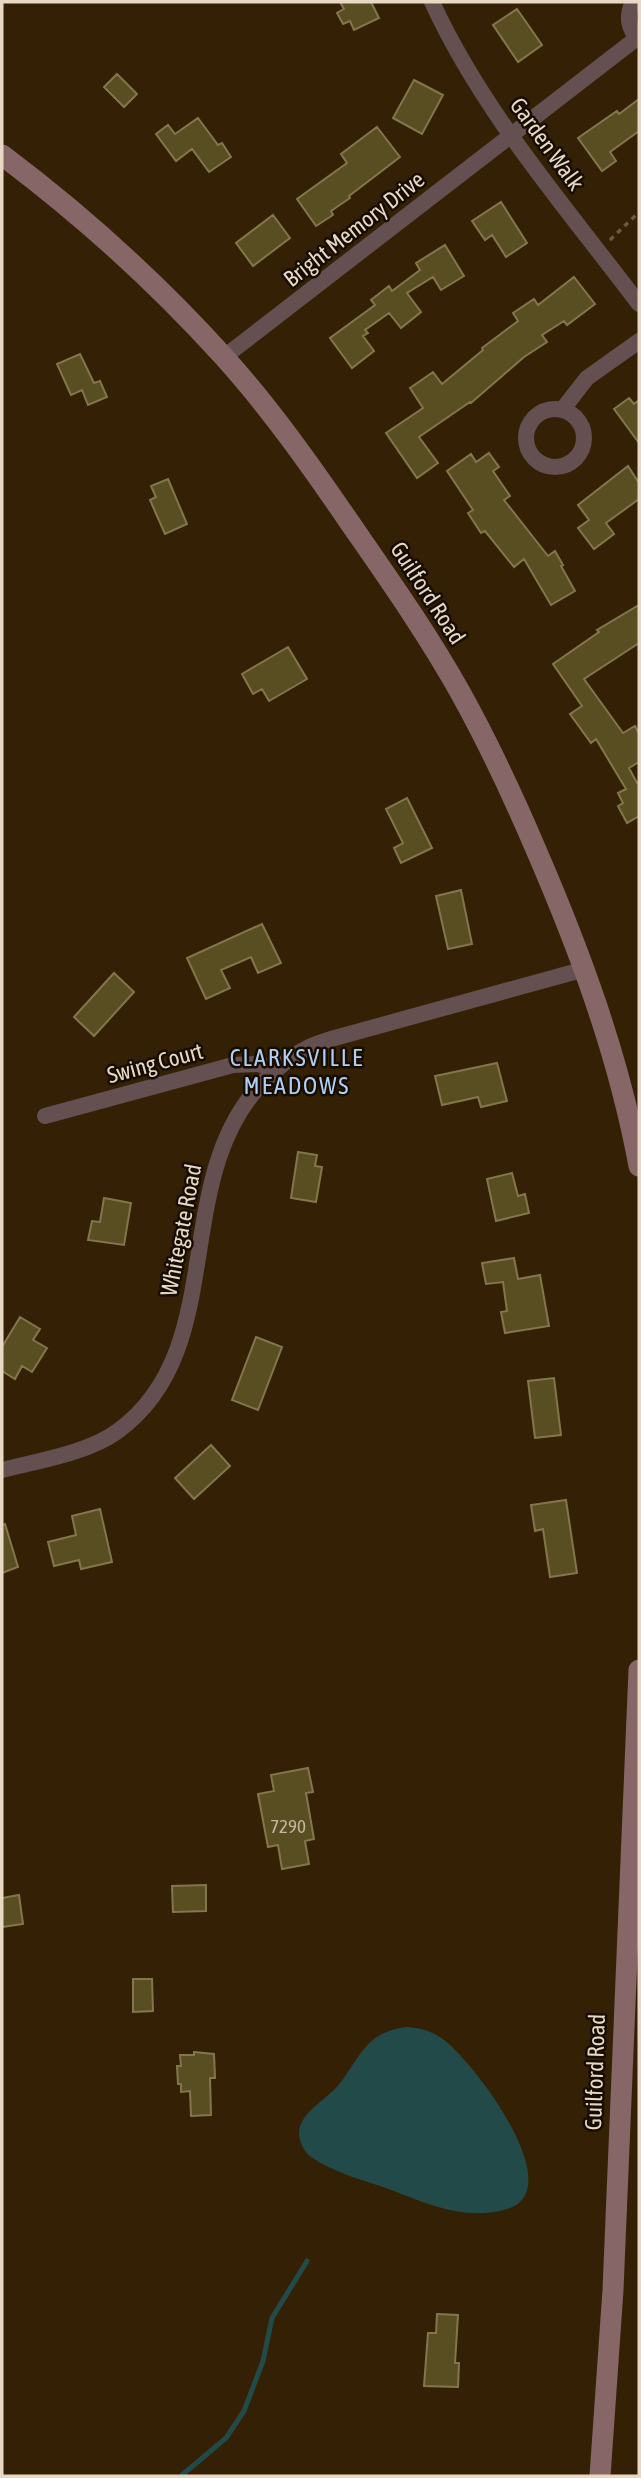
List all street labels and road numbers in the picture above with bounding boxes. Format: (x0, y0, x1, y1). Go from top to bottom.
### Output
street label: Garden Walk (505, 93, 589, 195)
street label: Bright Memory Drive (279, 166, 429, 292)
street label: Guilford Road (385, 537, 471, 649)
street label: Swing Court (104, 1038, 206, 1088)
street label: Whitegate Road (155, 1162, 207, 1298)
street label: Guilford Road (580, 2013, 610, 2131)

